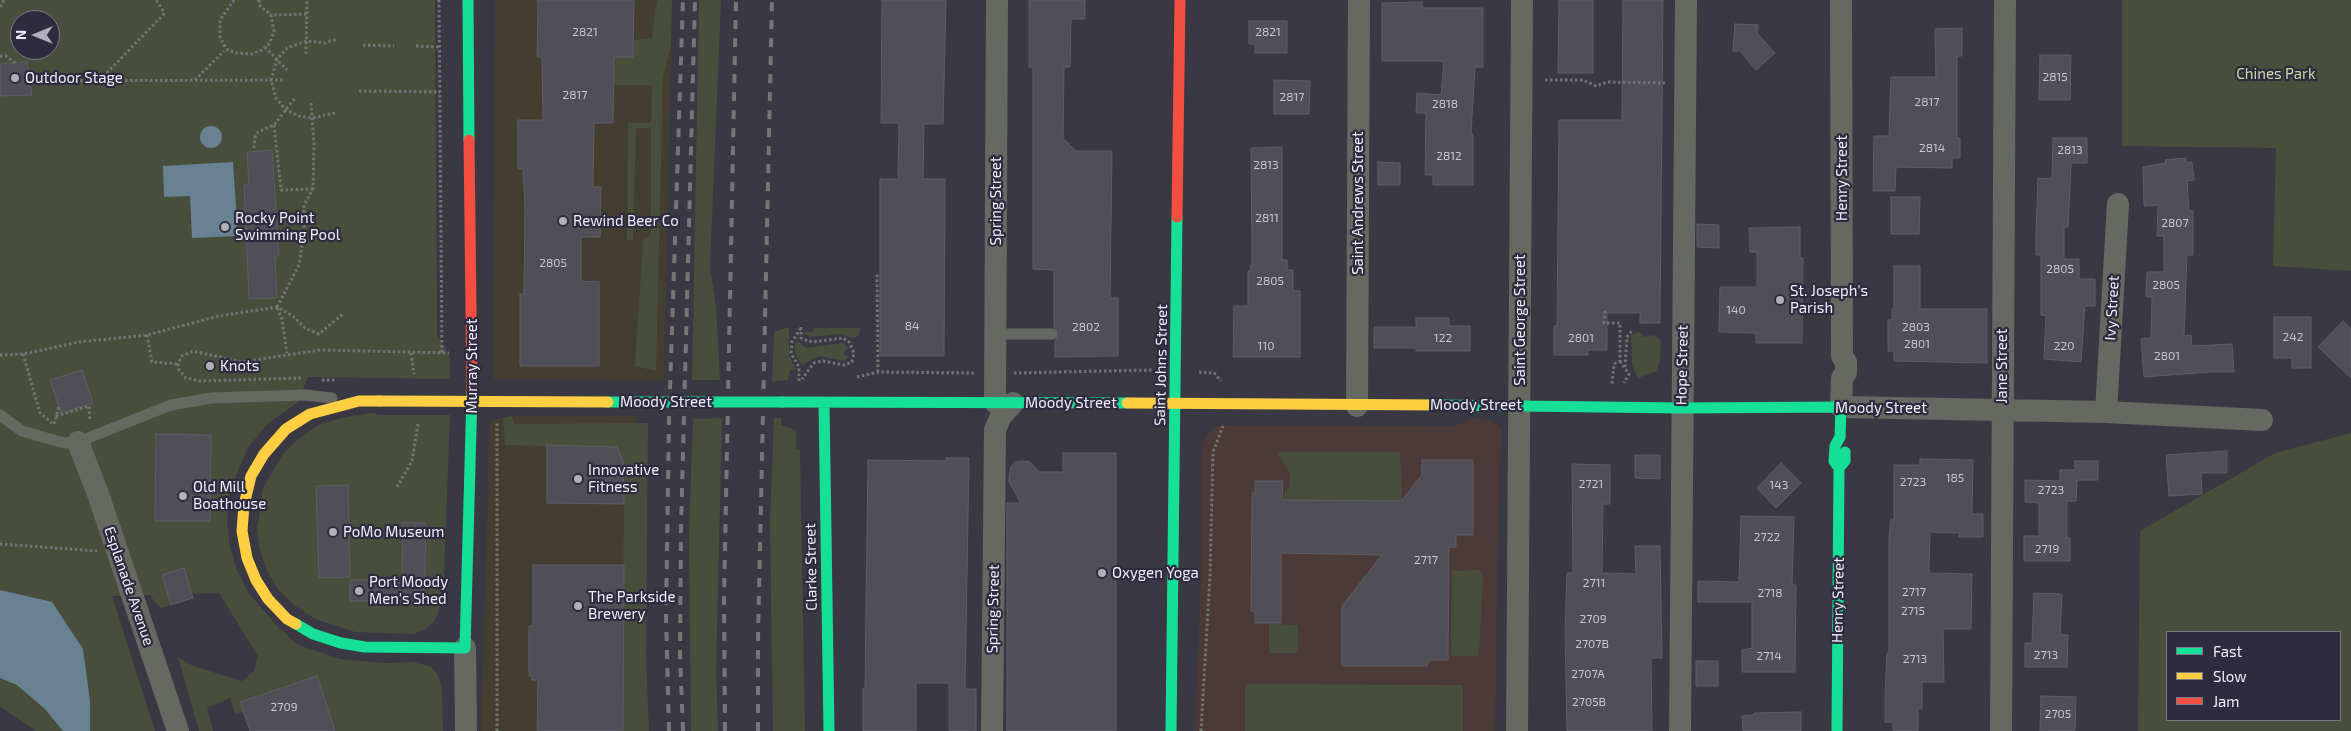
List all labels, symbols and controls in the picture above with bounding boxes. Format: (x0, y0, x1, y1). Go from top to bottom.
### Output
north arrow (10, 10, 60, 60)
house number: 2821 (572, 25, 598, 39)
house number: 2821 (1255, 25, 1281, 39)
text: N (12, 30, 29, 40)
park label: Chines Park (2236, 65, 2316, 83)
place label: Outdoor Stage (25, 69, 123, 87)
house number: 2815 (2042, 70, 2068, 84)
marker: Outdoor Stage (9, 72, 21, 84)
house number: 2817 (563, 88, 587, 102)
house number: 2817 (1280, 90, 1304, 104)
house number: 2817 (1915, 95, 1939, 109)
house number: 2818 (1432, 97, 1458, 111)
street label: Saint Andrews Street (1349, 131, 1367, 275)
street label: Henry Street (1833, 135, 1851, 221)
house number: 2814 (1919, 141, 1945, 155)
house number: 2813 (2057, 143, 2083, 157)
house number: 2812 (1436, 149, 1462, 163)
street label: Spring Street (987, 157, 1005, 245)
house number: 2813 (1253, 158, 1279, 172)
place label: Rocky Point Swimming Pool (235, 209, 340, 244)
house number: 2811 (1255, 211, 1279, 225)
place label: Rewind Beer Co (573, 212, 679, 230)
marker: Rewind Beer Co (557, 215, 569, 227)
house number: 2807 (2161, 216, 2189, 230)
marker: Rocky Point Swimming Pool (219, 221, 231, 233)
street label: Saint George Street (1511, 254, 1529, 386)
house number: 2805 (539, 256, 567, 270)
house number: 2805 (2046, 262, 2074, 276)
house number: 2805 (1256, 274, 1284, 288)
street label: Ivy Street (2101, 275, 2123, 341)
house number: 2805 (2152, 278, 2180, 292)
place label: St. Joseph's Parish (1790, 282, 1868, 317)
marker: St. Joseph's Parish (1774, 294, 1786, 306)
house number: 140 (1726, 303, 1746, 317)
street label: Saint Johns Street (1151, 304, 1171, 426)
street label: Murray Street (463, 319, 481, 413)
house number: 84 (905, 319, 919, 333)
house number: 2802 (1072, 320, 1100, 334)
house number: 2803 (1902, 320, 1930, 334)
street label: Hope Street (1672, 325, 1692, 405)
street label: Jane Street (1993, 328, 2011, 404)
house number: 242 (2283, 330, 2303, 344)
house number: 122 (1434, 331, 1452, 345)
house number: 2801 (1568, 331, 1594, 345)
house number: 2801 (1904, 337, 1930, 351)
house number: 110 (1258, 339, 1274, 353)
house number: 220 (2054, 339, 2074, 353)
house number: 2801 (2154, 349, 2180, 363)
place label: Knots (220, 357, 259, 375)
marker: Knots (204, 360, 216, 372)
street label: Moody Street (620, 393, 712, 411)
street label: Moody Street (1025, 394, 1117, 412)
street label: Moody Street (1430, 396, 1522, 414)
street label: Moody Street (1835, 399, 1927, 417)
place label: Innovative Fitness (588, 461, 659, 496)
house number: 185 (1946, 471, 1964, 485)
marker: Innovative Fitness (572, 473, 584, 485)
house number: 2723 (1900, 475, 1926, 489)
house number: 2721 (1579, 477, 1603, 491)
place label: Old Mill Boathouse (193, 478, 266, 513)
house number: 143 (1770, 478, 1788, 492)
house number: 2723 (2038, 483, 2064, 497)
marker: Old Mill Boathouse (177, 490, 189, 502)
place label: PoMo Museum (343, 523, 444, 541)
street label: Clarke Street (801, 523, 821, 611)
street label: Esplanade Avenue (100, 524, 158, 648)
marker: PoMo Museum (327, 526, 339, 538)
house number: 2722 (1754, 530, 1780, 544)
house number: 2719 (2035, 542, 2059, 556)
house number: 2717 (1414, 553, 1438, 567)
street label: Henry Street (1828, 557, 1848, 643)
street label: Spring Street (983, 564, 1003, 654)
place label: Oxygen Yoga (1112, 564, 1199, 582)
marker: Oxygen Yoga (1096, 567, 1108, 579)
place label: Port Moody Men's Shed (369, 573, 448, 608)
house number: 2711 (1583, 576, 1605, 590)
marker: Port Moody Men's Shed (353, 585, 365, 597)
house number: 2717 (1902, 585, 1926, 599)
house number: 2718 (1758, 586, 1782, 600)
place label: The Parkside Brewery (588, 588, 675, 623)
marker: The Parkside Brewery (572, 600, 584, 612)
house number: 2715 (1901, 604, 1925, 618)
house number: 2709 (1580, 612, 1606, 626)
legend (2166, 631, 2341, 721)
house number: 2707B (1575, 637, 1609, 651)
text: Fast (2213, 642, 2242, 660)
house number: 2713 (2034, 648, 2058, 662)
house number: 2714 (1756, 649, 1782, 663)
house number: 2713 (1903, 652, 1927, 666)
house number: 2707A (1571, 667, 1605, 681)
text: Slow (2213, 667, 2247, 685)
text: Jam (2213, 692, 2239, 710)
house number: 2705B (1572, 695, 1606, 709)
house number: 2709 (271, 700, 297, 714)
house number: 2705 (2045, 707, 2071, 721)

